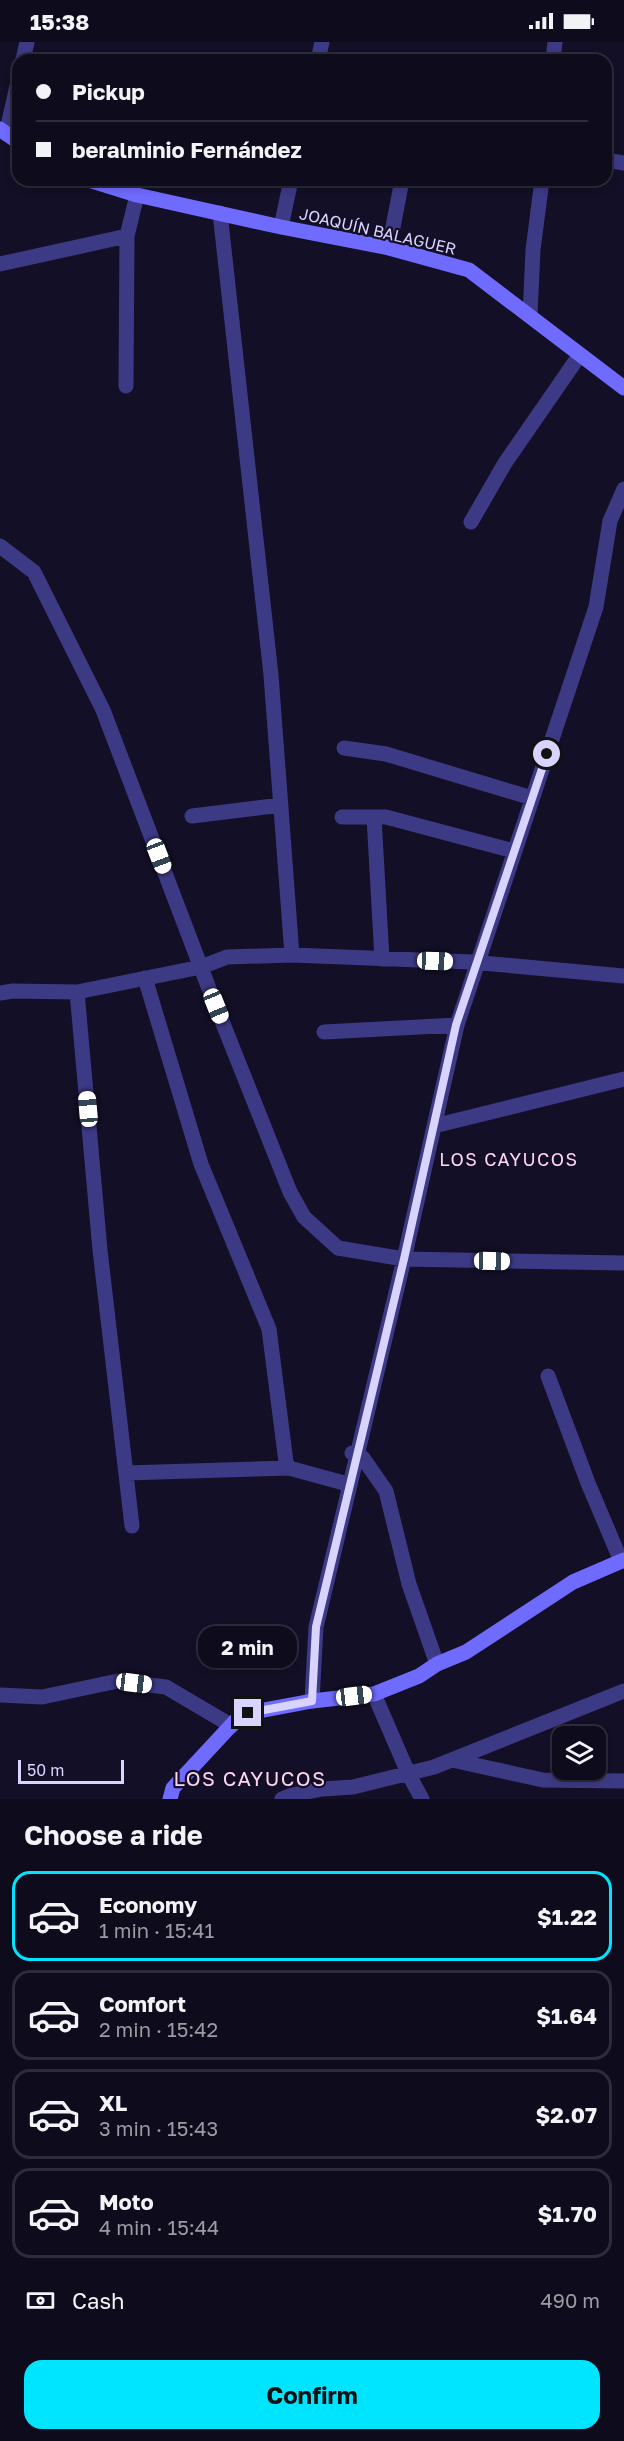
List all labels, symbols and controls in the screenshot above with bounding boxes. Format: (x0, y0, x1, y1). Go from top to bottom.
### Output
text: 15:38 (30, 8, 89, 35)
text: Pickup (72, 78, 145, 105)
text: beralminio Fernández (72, 136, 302, 163)
street label: JOAQUÍN BALAGUER (298, 203, 458, 259)
route start (533, 740, 560, 767)
car (144, 836, 174, 876)
car (417, 951, 453, 971)
car (201, 986, 231, 1026)
car (77, 1090, 99, 1128)
district label: LOS CAYUCOS (439, 1148, 579, 1170)
car (474, 1252, 510, 1270)
callout: 2 min (198, 1626, 298, 1668)
text: 2 min (221, 1635, 274, 1659)
car (115, 1672, 153, 1694)
car (335, 1685, 373, 1707)
route end (234, 1699, 261, 1726)
map controls (552, 1726, 606, 1780)
button: layers (552, 1726, 606, 1780)
scale bar (18, 1757, 124, 1784)
text: 50 m (27, 1760, 64, 1780)
district label: LOS CAYUCOS (174, 1766, 326, 1790)
text: Choose a ride (24, 1819, 203, 1851)
icon: car (27, 1889, 81, 1943)
text: Economy (99, 1891, 197, 1918)
text: $1.22 (537, 1903, 597, 1930)
text: 1 min · 15:41 (99, 1918, 214, 1942)
icon: car (27, 1988, 81, 2042)
text: Comfort (99, 1990, 186, 2017)
text: $1.64 (536, 2002, 597, 2029)
text: 2 min · 15:42 (99, 2017, 218, 2041)
icon: car (27, 2087, 81, 2141)
text: XL (99, 2089, 127, 2116)
text: $2.07 (536, 2101, 597, 2128)
text: 3 min · 15:43 (99, 2116, 218, 2140)
icon: car (27, 2186, 81, 2240)
text: Moto (99, 2188, 154, 2215)
text: $1.70 (538, 2200, 597, 2227)
text: 4 min · 15:44 (99, 2215, 219, 2239)
icon: cash (24, 2284, 57, 2317)
text: Cash (72, 2287, 125, 2314)
text: 490 m (541, 2288, 600, 2312)
button: Confirm (24, 2360, 600, 2429)

